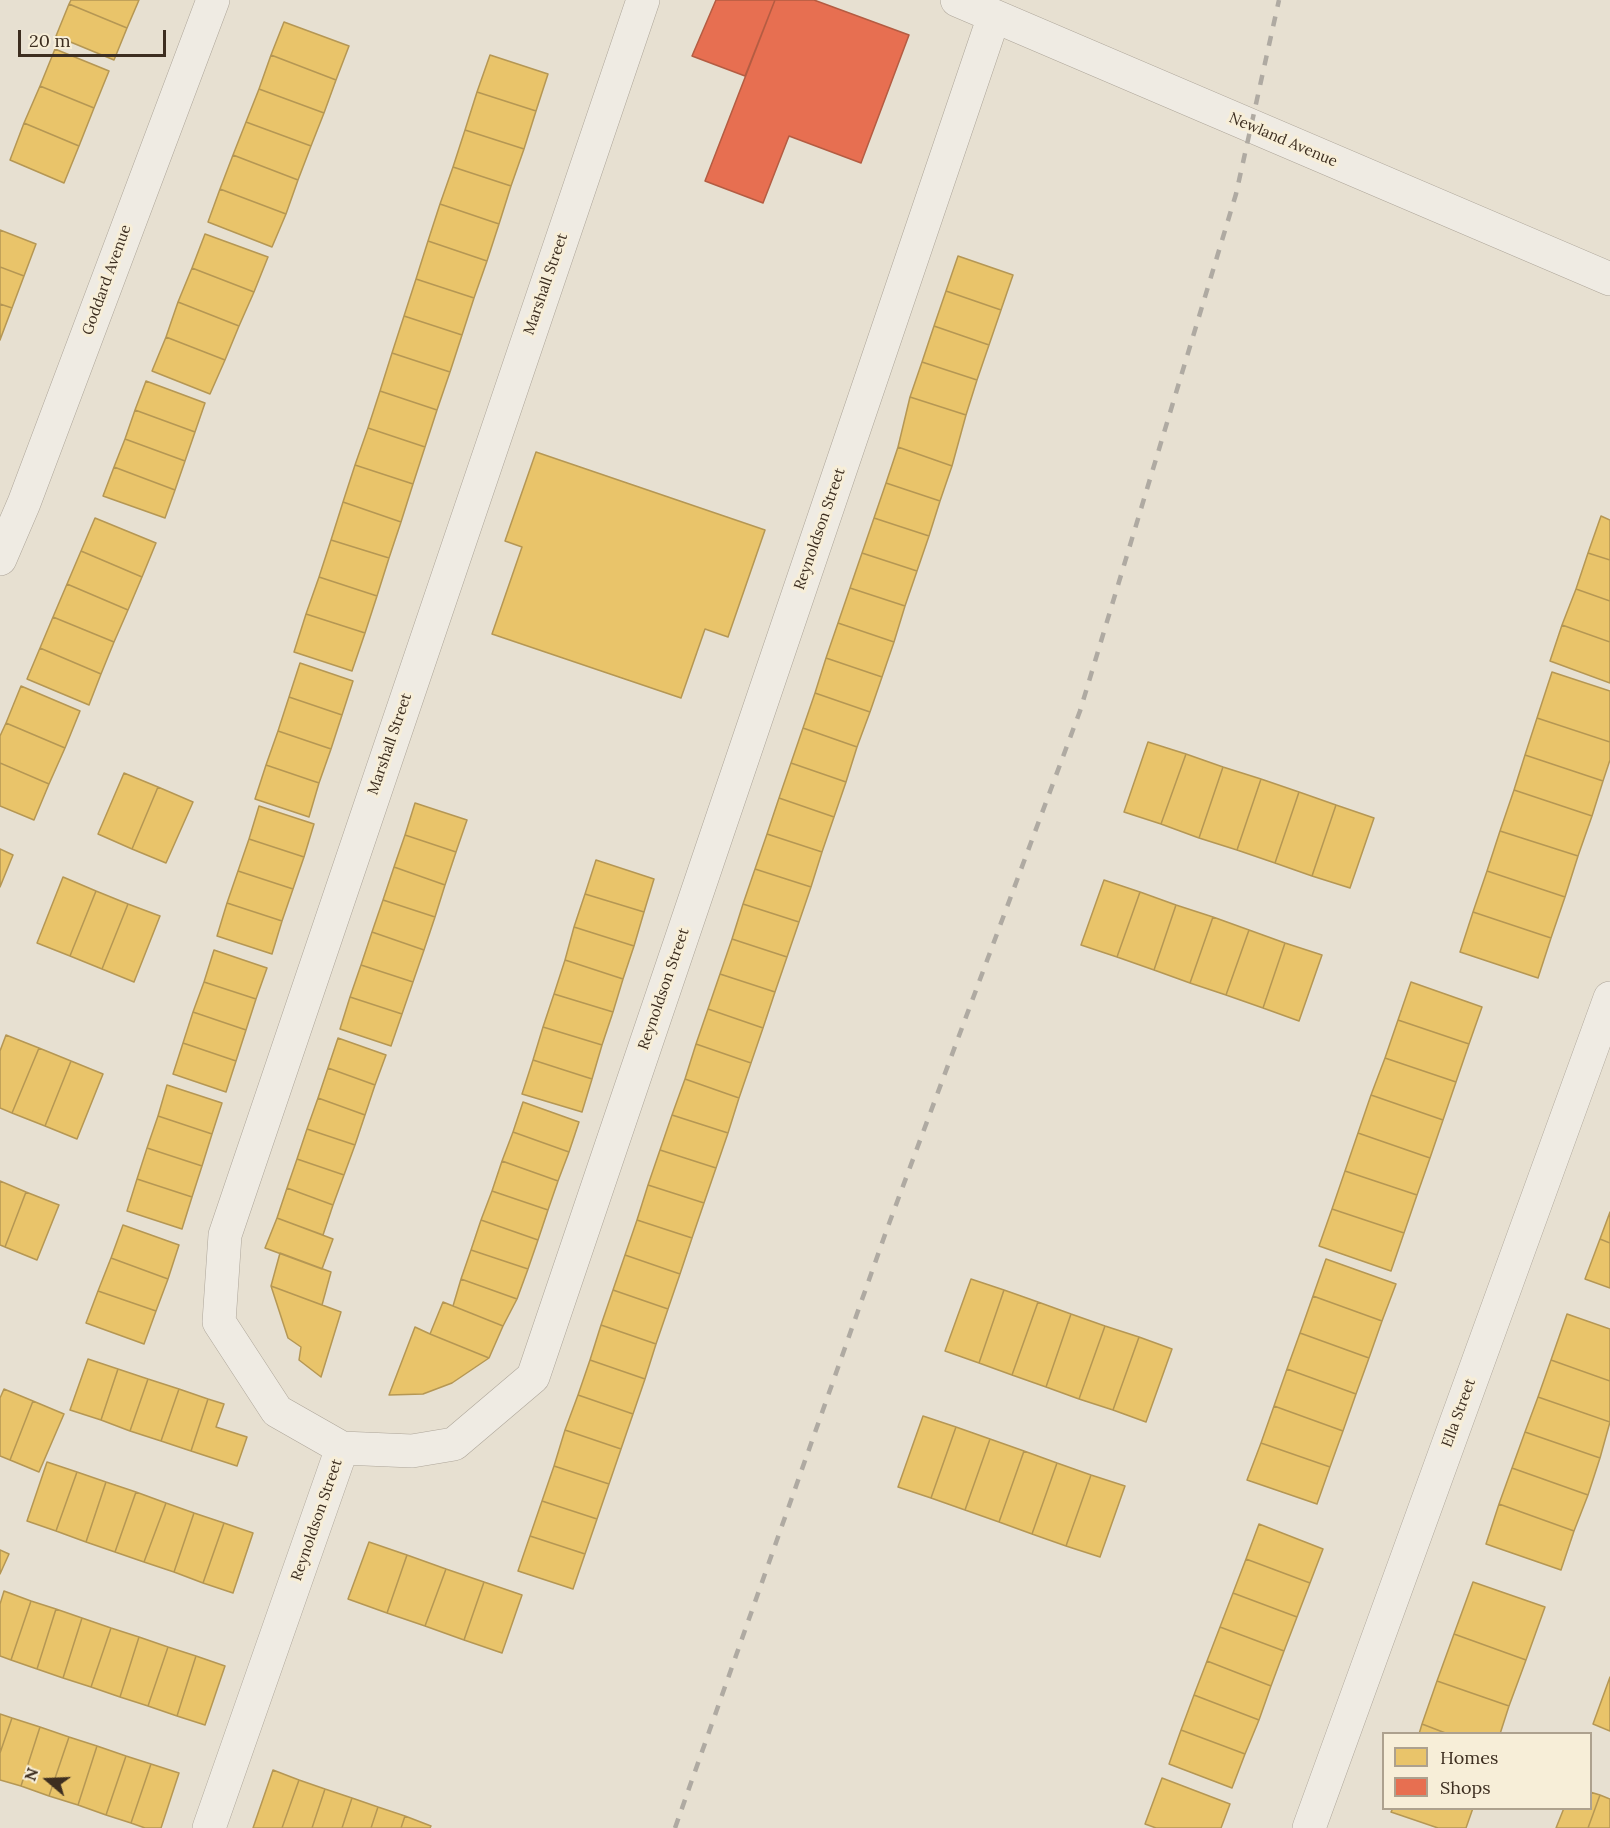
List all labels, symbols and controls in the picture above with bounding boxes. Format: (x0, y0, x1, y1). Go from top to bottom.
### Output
scale bar (21, 18, 170, 56)
text: 20 m (29, 29, 71, 52)
street label: Newland Avenue (1226, 109, 1340, 171)
street label: Goddard Avenue (79, 222, 135, 338)
street label: Marshall Street (520, 231, 572, 337)
street label: Reynoldson Street (791, 466, 849, 592)
street label: Marshall Street (364, 691, 416, 797)
street label: Reynoldson Street (635, 926, 693, 1052)
street label: Ella Street (1438, 1376, 1480, 1450)
street label: Reynoldson Street (288, 1457, 346, 1583)
legend (1382, 1732, 1592, 1810)
text: Homes (1440, 1746, 1498, 1769)
north arrow (18, 1750, 78, 1810)
text: N (20, 1765, 42, 1783)
text: Shops (1440, 1776, 1491, 1799)

